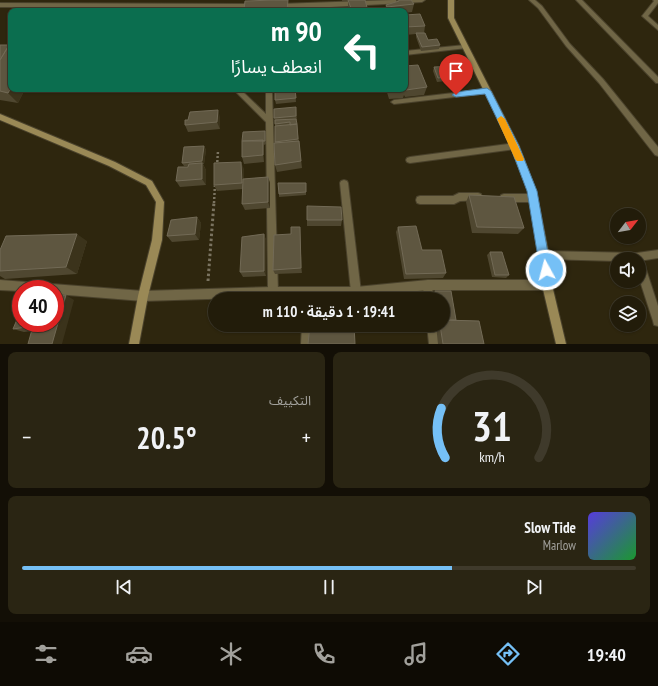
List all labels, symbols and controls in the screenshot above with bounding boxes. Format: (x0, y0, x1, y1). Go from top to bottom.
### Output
text: 90 m (271, 12, 322, 49)
icon: left (336, 24, 388, 76)
pin (439, 54, 473, 95)
text: انعطف يسارًا (231, 55, 322, 78)
icon: arrive (445, 60, 467, 82)
north arrow (610, 208, 646, 244)
map controls (610, 208, 646, 332)
position arrow (525, 249, 567, 291)
button: sound (610, 252, 646, 288)
speed limit sign: 40 (12, 280, 64, 332)
button: layers (610, 296, 646, 332)
text: 19:41 · 1 دقيقة · 110 m (263, 302, 395, 321)
text: التكييف (269, 392, 311, 409)
text: 31 (472, 399, 511, 452)
text: 20.5° (136, 418, 197, 457)
text: − (22, 423, 31, 451)
text: + (302, 423, 311, 451)
text: km/h (479, 447, 504, 466)
text: Slow Tide (524, 518, 576, 537)
text: Marlow (543, 537, 576, 554)
icon: previous (113, 576, 135, 598)
icon: pause (318, 576, 340, 598)
icon: next (523, 576, 545, 598)
icon: filters (32, 640, 60, 668)
icon: car (125, 640, 153, 668)
icon: climate (217, 640, 245, 668)
icon: phone (310, 640, 338, 668)
icon: music (402, 640, 430, 668)
icon: directions (494, 640, 522, 668)
text: 19:40 (587, 643, 626, 666)

